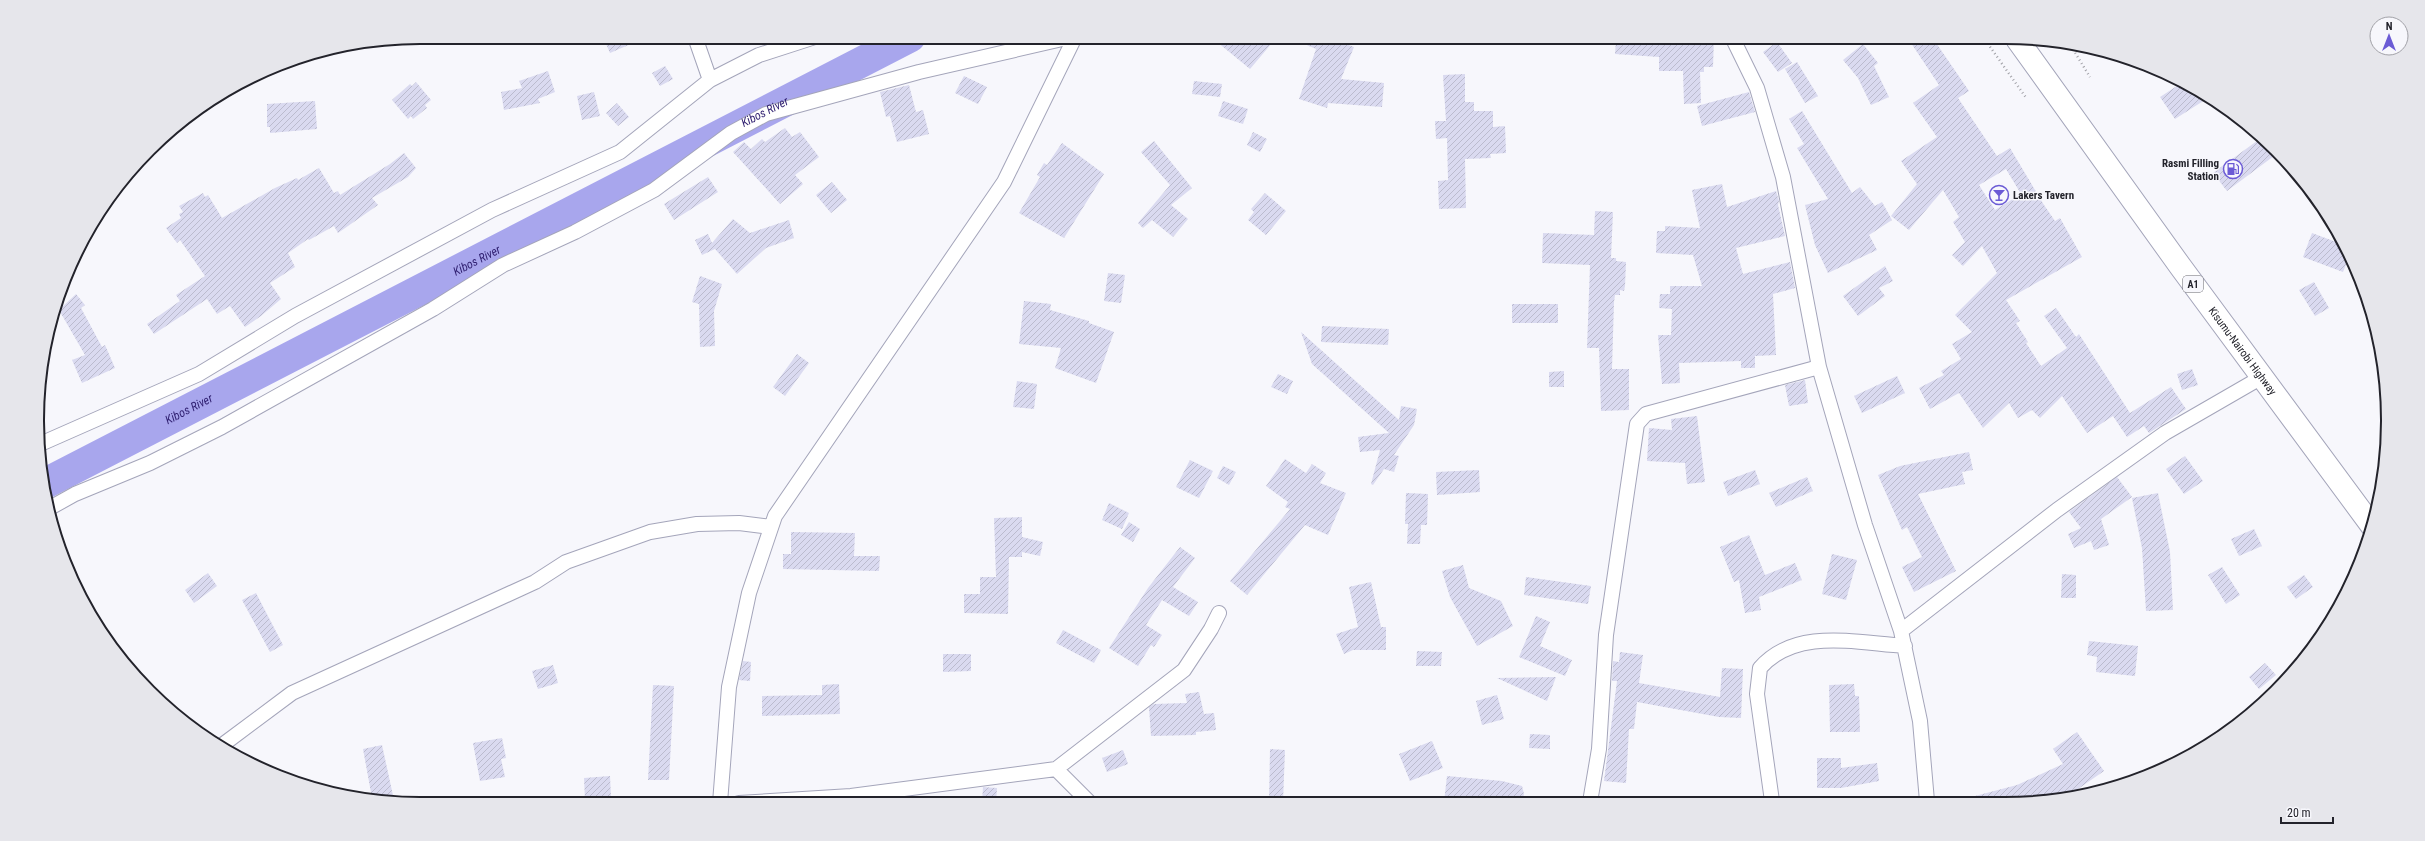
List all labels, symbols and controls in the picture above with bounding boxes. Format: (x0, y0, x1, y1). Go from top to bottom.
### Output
north arrow (2369, 16, 2409, 56)
text: N (2386, 20, 2393, 33)
water label: Kibos River (739, 94, 791, 130)
place label: Rasmi Filling Station (2162, 157, 2219, 183)
fuel station icon: Rasmi Filling Station (2222, 158, 2244, 180)
bar icon: Lakers Tavern (1988, 184, 2010, 206)
place label: Lakers Tavern (2013, 189, 2074, 202)
water label: Kibos River (451, 242, 503, 279)
road number: A1 (2183, 276, 2203, 292)
street label: Kisumu-Nairobi Highway (2206, 305, 2279, 398)
water label: Kibos River (163, 391, 215, 427)
scale bar (2281, 799, 2333, 825)
text: 20 m (2287, 806, 2311, 820)

